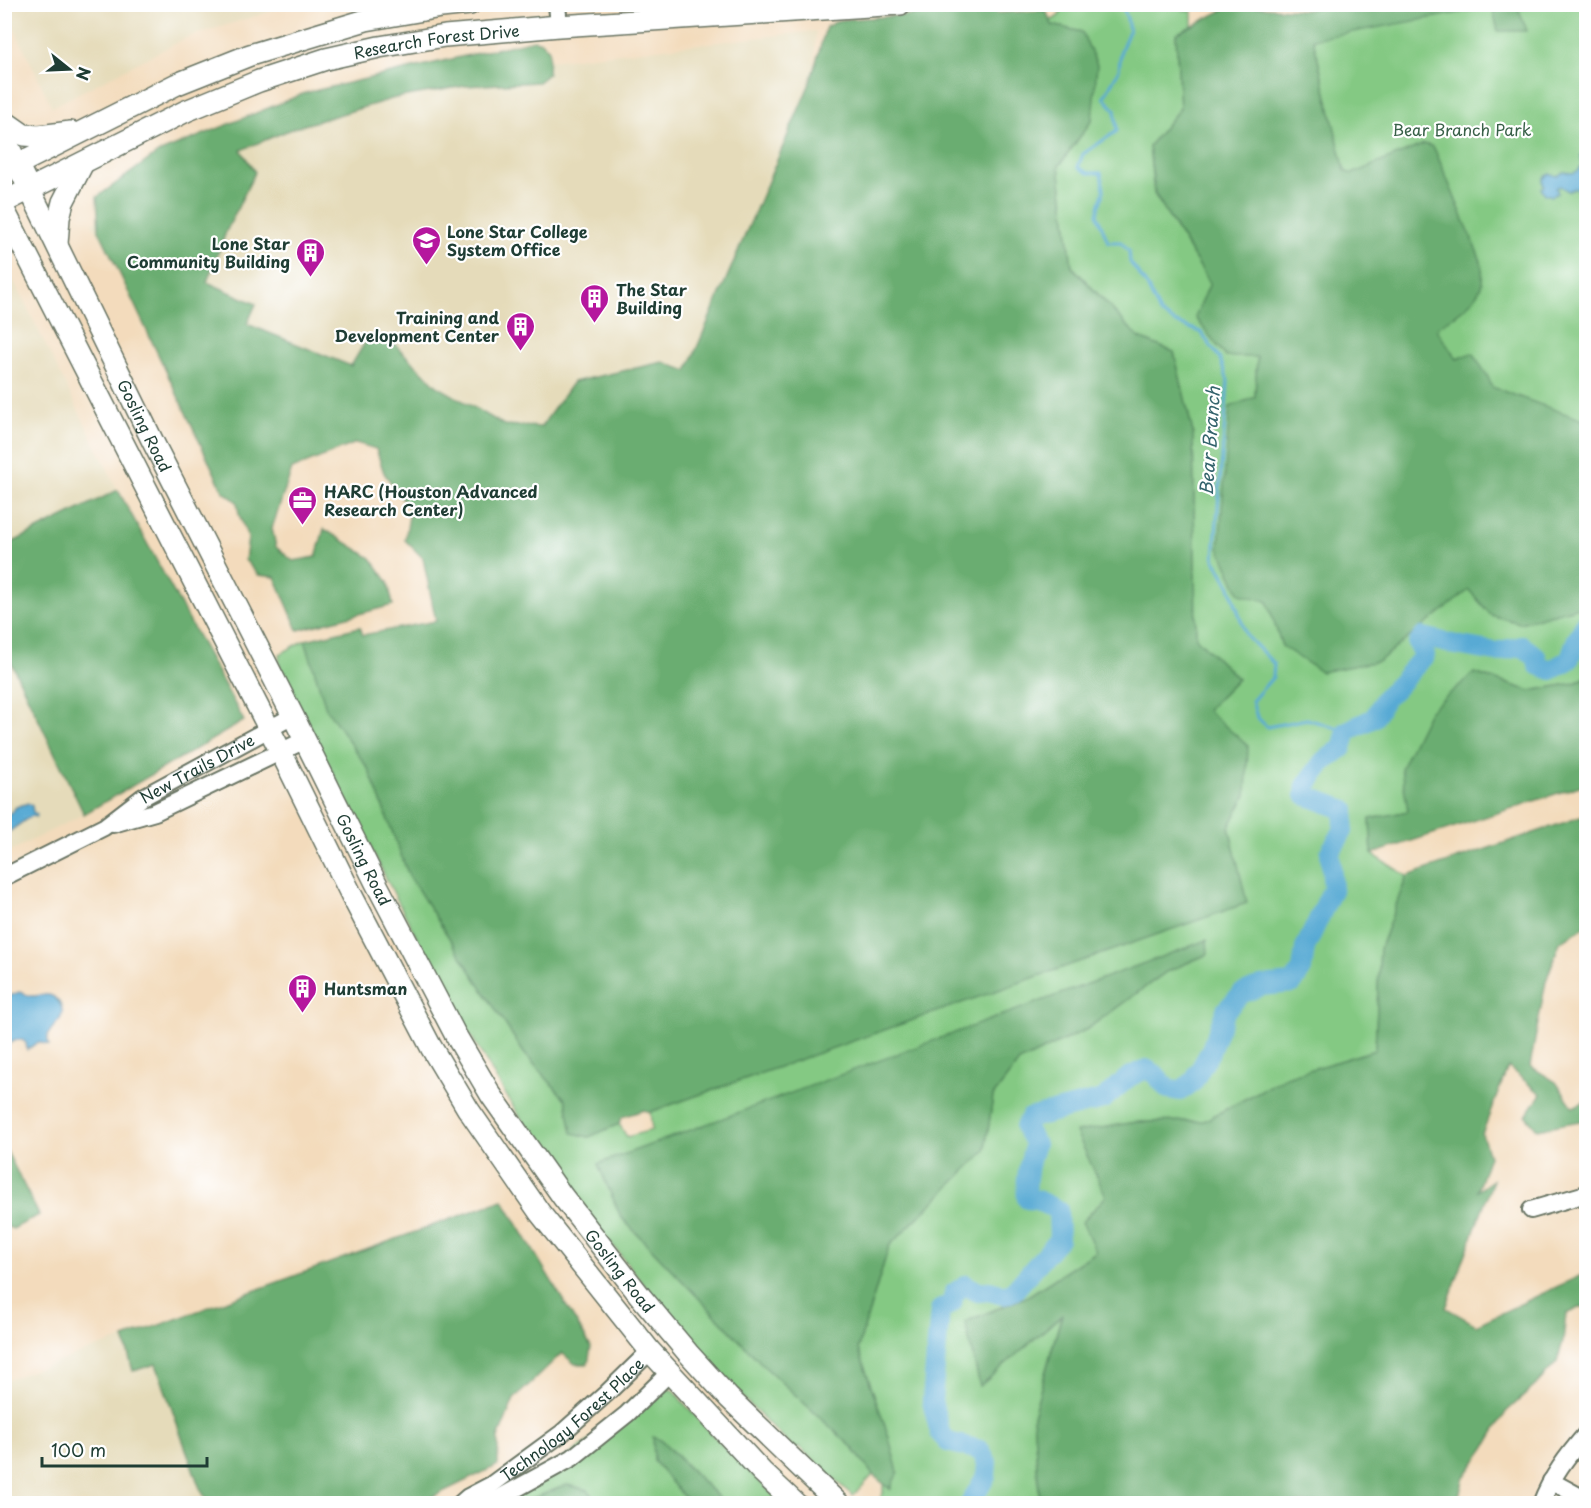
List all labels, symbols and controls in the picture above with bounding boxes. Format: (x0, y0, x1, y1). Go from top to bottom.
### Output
street label: Research Forest Drive (351, 18, 521, 64)
north arrow (39, 39, 99, 99)
text: N (71, 64, 98, 84)
park label: Bear Branch Park (1393, 117, 1532, 141)
place label: Lone Star College System Office (447, 219, 588, 261)
school or university icon: Lone Star College System Office (410, 224, 442, 266)
place label: Lone Star Community Building (127, 231, 291, 273)
building icon: Lone Star Community Building (295, 236, 327, 278)
place label: The Star Building (616, 277, 688, 319)
building icon: The Star Building (579, 282, 611, 324)
place label: Training and Development Center (334, 305, 500, 347)
building icon: Training and Development Center (504, 310, 536, 352)
street label: Gosling Road (112, 375, 178, 476)
water label: Bear Branch (1192, 385, 1226, 496)
place label: HARC (Houston Advanced Research Center) (324, 479, 538, 521)
office icon: HARC (Houston Advanced Research Center) (287, 484, 319, 526)
street label: New Trails Drive (135, 727, 258, 809)
street label: Gosling Road (331, 809, 398, 910)
building icon: Huntsman (287, 972, 319, 1014)
place label: Huntsman (324, 976, 407, 1000)
street label: Gosling Road (580, 1223, 661, 1318)
street label: Technology Forest Place (495, 1352, 649, 1487)
scale bar (42, 1430, 207, 1468)
text: 100 m (51, 1436, 106, 1463)

